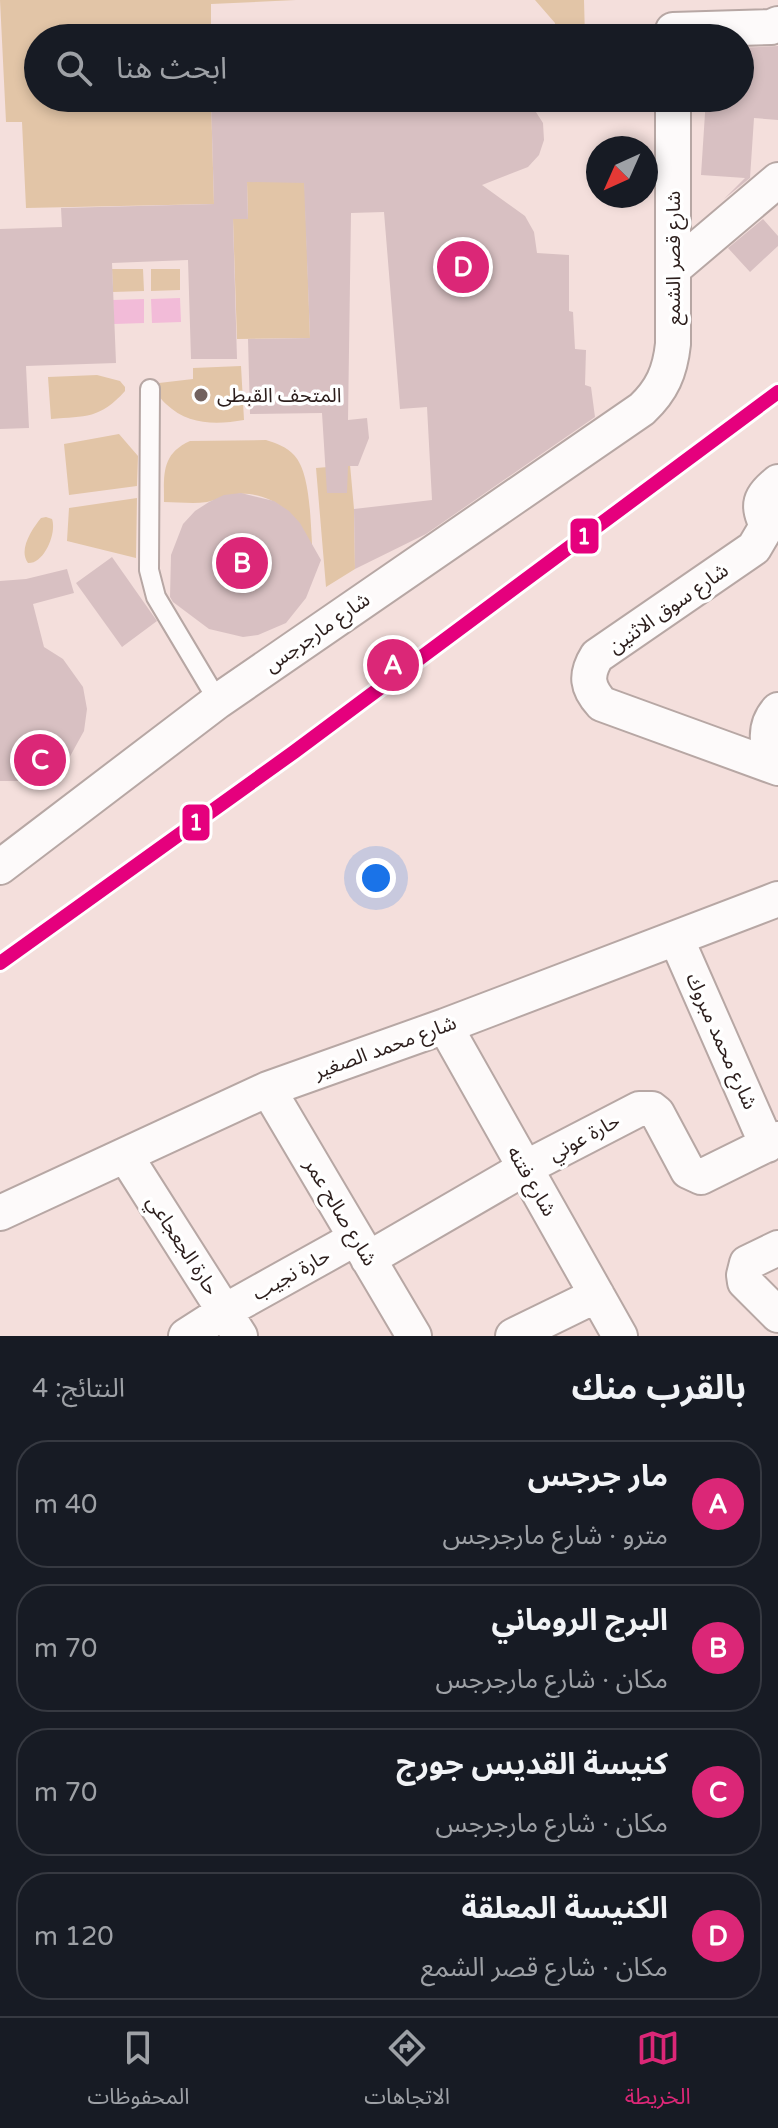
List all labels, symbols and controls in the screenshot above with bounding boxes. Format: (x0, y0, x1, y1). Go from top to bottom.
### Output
search box (24, 24, 754, 112)
icon: search (52, 46, 96, 90)
text: ابحث هنا (116, 50, 227, 87)
north arrow (586, 136, 658, 208)
street label: شارع قصر الشمع (662, 191, 688, 325)
pin: D (437, 237, 489, 297)
place label: المتحف القبطى (217, 384, 342, 408)
marker: المتحف القبطى (192, 386, 210, 404)
line badge: 1 (569, 517, 600, 555)
text: 1 (577, 524, 591, 550)
pin: B (216, 533, 268, 593)
street label: شارع سوق الاثنين (604, 558, 734, 661)
street label: شارع مارجرجس (260, 588, 376, 680)
pin: A (367, 635, 419, 695)
pin: C (14, 730, 66, 790)
line badge: 1 (181, 803, 211, 842)
text: 1 (189, 810, 203, 836)
your location (356, 858, 396, 898)
street label: شارع محمد مبروك (678, 970, 762, 1114)
street label: شارع محمد الصغير (310, 1011, 460, 1087)
street label: حارة عوني (545, 1109, 625, 1169)
street label: شارع فتنه (500, 1142, 561, 1222)
street label: شارع صالح عمر (296, 1154, 382, 1272)
street label: حارة الجعجاعي (139, 1191, 223, 1301)
street label: حارة نجيب (249, 1244, 334, 1306)
text: بالقرب منك (571, 1368, 746, 1409)
text: النتائج: 4 (32, 1373, 125, 1404)
text: مار جرجس (528, 1458, 668, 1495)
text: 40 m (34, 1489, 97, 1520)
text: A (708, 1489, 728, 1520)
text: مترو · شارع مارجرجس (442, 1520, 668, 1551)
text: البرج الروماني (491, 1602, 668, 1639)
text: 70 m (34, 1633, 97, 1664)
text: B (709, 1633, 727, 1664)
text: مكان · شارع مارجرجس (435, 1664, 668, 1695)
text: كنيسة القديس جورج (396, 1746, 668, 1783)
text: 70 m (34, 1777, 97, 1808)
text: C (709, 1777, 727, 1808)
text: مكان · شارع مارجرجس (435, 1808, 668, 1839)
text: الكنيسة المعلقة (462, 1890, 668, 1927)
text: 120 m (34, 1921, 114, 1952)
text: D (708, 1921, 728, 1952)
text: مكان · شارع قصر الشمع (421, 1952, 668, 1983)
tab: المحفوظات (87, 2026, 189, 2120)
tab: الاتجاهات (364, 2026, 450, 2120)
tab: الخريطة (625, 2026, 691, 2120)

